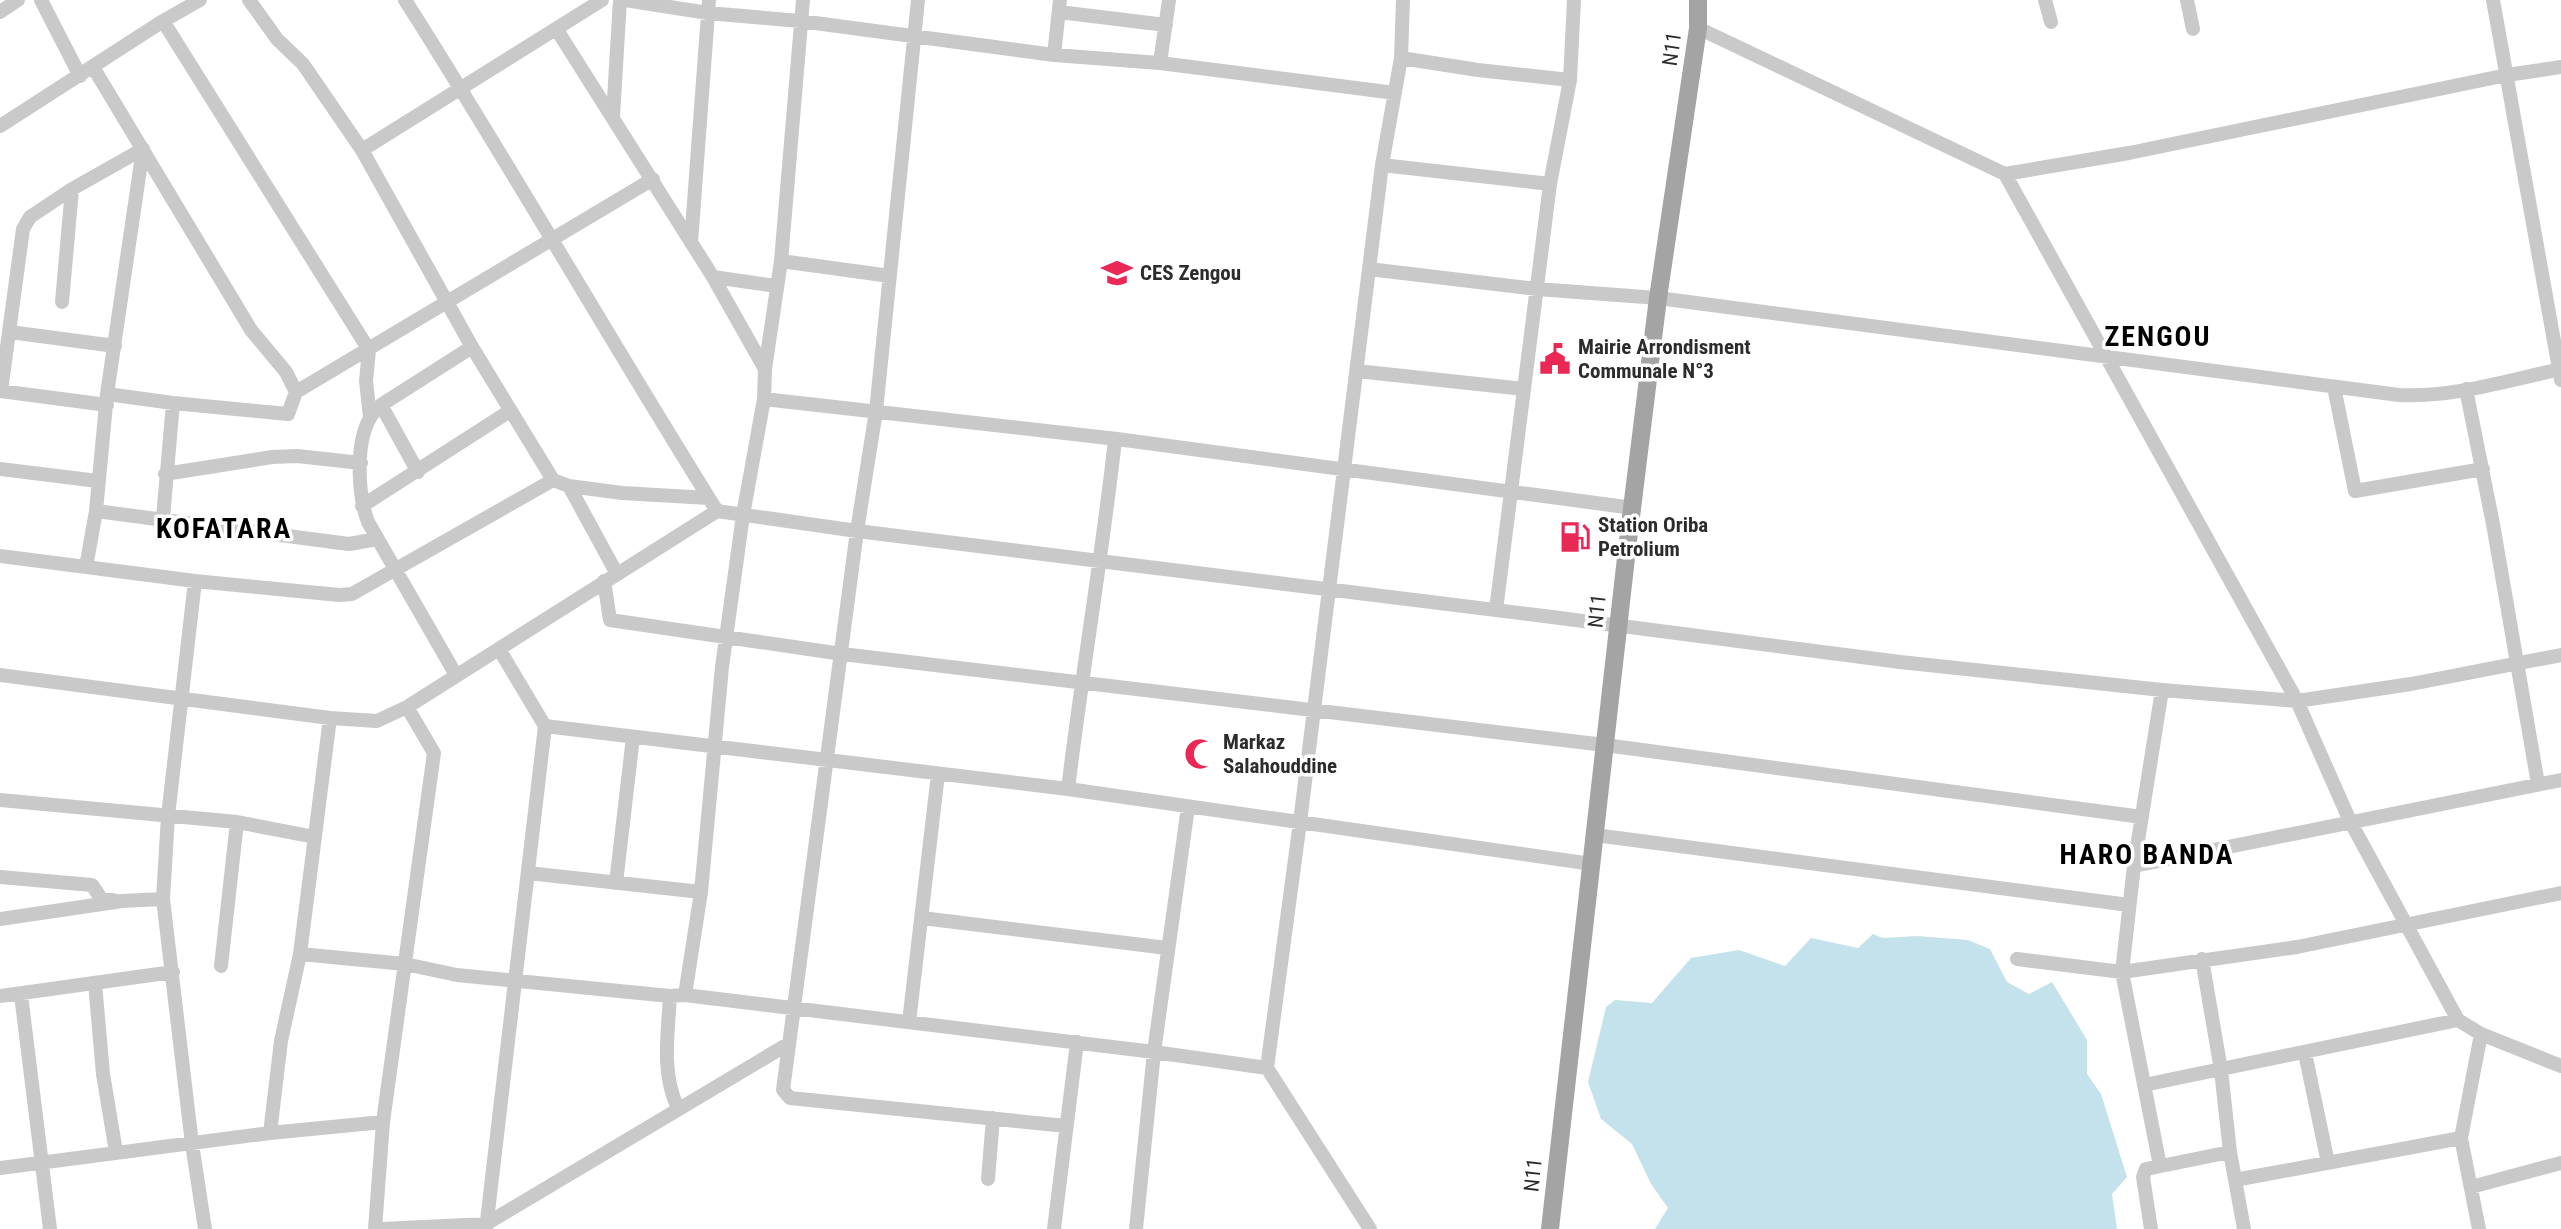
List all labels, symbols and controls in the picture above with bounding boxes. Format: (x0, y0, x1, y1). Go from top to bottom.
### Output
street label: N11 (1658, 31, 1686, 67)
school or university icon: CES Zengou (1100, 256, 1134, 290)
place label: CES Zengou (1140, 261, 1241, 285)
district label: ZENGOU (2104, 320, 2212, 353)
place label: Mairie Arrondisment Communale N°3 (1578, 335, 1751, 383)
public building icon: Mairie Arrondisment Communale N°3 (1538, 342, 1572, 376)
district label: KOFATARA (156, 512, 292, 545)
place label: Station Oriba Petrolium (1598, 513, 1708, 561)
fuel station icon: Station Oriba Petrolium (1558, 520, 1592, 554)
street label: N11 (1583, 593, 1611, 629)
place label: Markaz Salahouddine (1223, 730, 1337, 778)
mosque icon: Markaz Salahouddine (1183, 737, 1217, 771)
district label: HARO BANDA (2060, 838, 2234, 871)
street label: N11 (1519, 1157, 1547, 1193)

